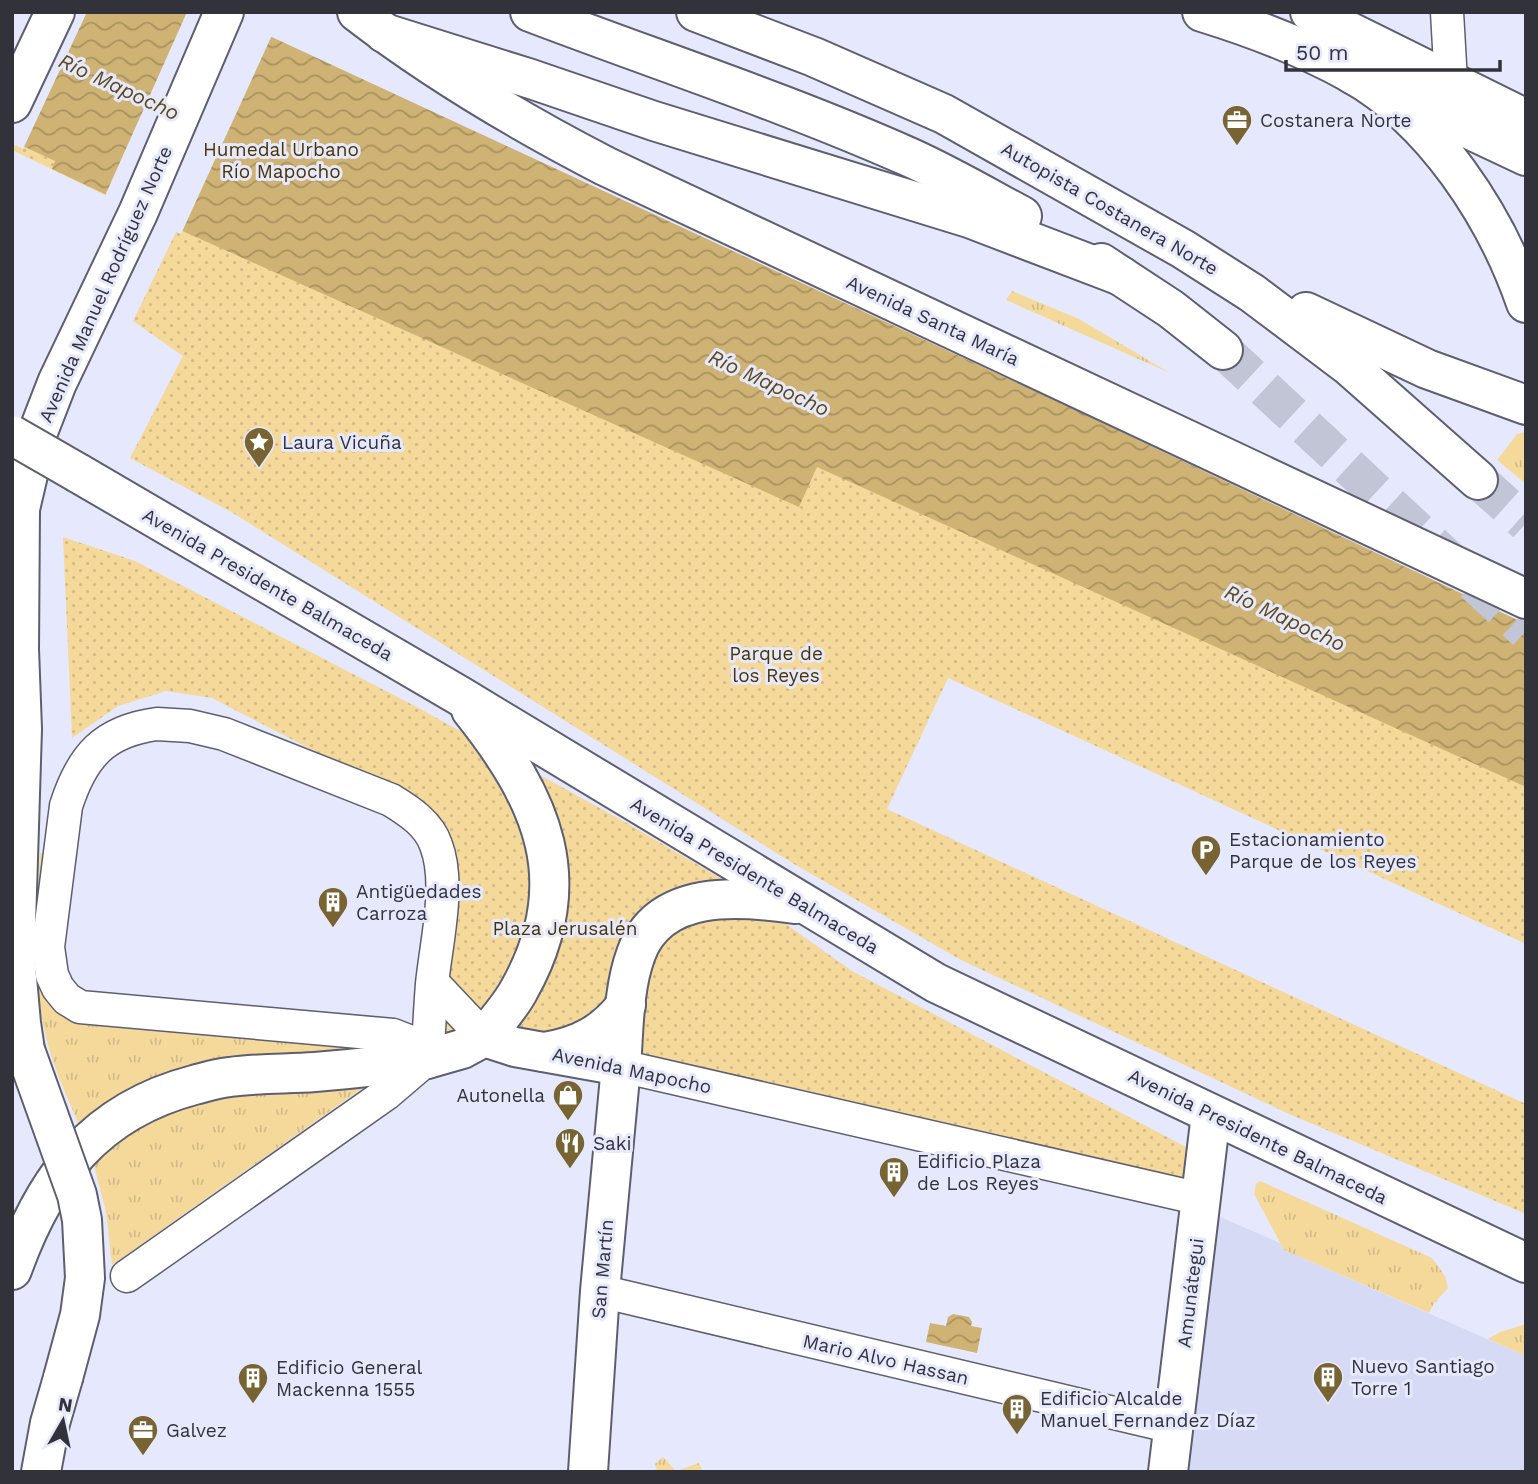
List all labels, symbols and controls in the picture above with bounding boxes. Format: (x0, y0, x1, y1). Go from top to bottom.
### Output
scale bar (1286, 28, 1500, 72)
text: 50 m (1296, 40, 1348, 65)
water label: Río Mapocho (55, 48, 184, 125)
office icon: Costanera Norte (1220, 103, 1254, 147)
place label: Costanera Norte (1260, 109, 1411, 132)
street label: Autopista Costanera Norte (997, 137, 1222, 280)
park label: Humedal Urbano Río Mapocho (203, 138, 359, 183)
street label: Avenida Manuel Rodríguez Norte (34, 142, 177, 426)
street label: Avenida Santa María (843, 270, 1023, 371)
water label: Río Mapocho (705, 344, 834, 421)
place icon: Laura Vicuña (242, 425, 276, 469)
place label: Laura Vicuña (282, 431, 402, 454)
street label: Avenida Presidente Balmaceda (138, 503, 397, 666)
water label: Río Mapocho (1221, 579, 1350, 656)
park label: Parque de los Reyes (729, 642, 823, 687)
street label: Avenida Presidente Balmaceda (627, 792, 883, 959)
place label: Estacionamiento Parque de los Reyes (1229, 828, 1417, 873)
parking icon: Estacionamiento Parque de los Reyes (1189, 833, 1223, 877)
place label: Antigüedades Carroza (356, 880, 482, 925)
building icon: Antigüedades Carroza (316, 885, 350, 929)
park label: Plaza Jerusalén (493, 917, 638, 940)
street label: Avenida Mapocho (550, 1042, 714, 1099)
street label: Avenida Presidente Balmaceda (1124, 1064, 1391, 1209)
shop icon: Autonella (551, 1078, 585, 1122)
place label: Autonella (456, 1084, 545, 1107)
restaurant icon: Saki (553, 1126, 587, 1170)
place label: Saki (593, 1132, 632, 1155)
place label: Edificio Plaza de Los Reyes (917, 1150, 1041, 1195)
building icon: Edificio Plaza de Los Reyes (877, 1155, 911, 1199)
street label: San Martín (587, 1218, 618, 1320)
street label: Amunátegui (1172, 1237, 1209, 1349)
street label: Mario Alvo Hassan (801, 1329, 971, 1390)
place label: Nuevo Santiago Torre 1 (1351, 1355, 1495, 1400)
place label: Edificio General Mackenna 1555 (276, 1356, 423, 1401)
building icon: Nuevo Santiago Torre 1 (1311, 1360, 1345, 1404)
building icon: Edificio General Mackenna 1555 (236, 1361, 270, 1405)
north arrow (28, 1386, 98, 1456)
place label: Edificio Alcalde Manuel Fernandez Díaz (1040, 1387, 1256, 1432)
text: N (57, 1392, 74, 1417)
building icon: Edificio Alcalde Manuel Fernandez Díaz (1000, 1392, 1034, 1436)
office icon: Galvez (126, 1413, 160, 1457)
place label: Galvez (166, 1419, 227, 1442)

